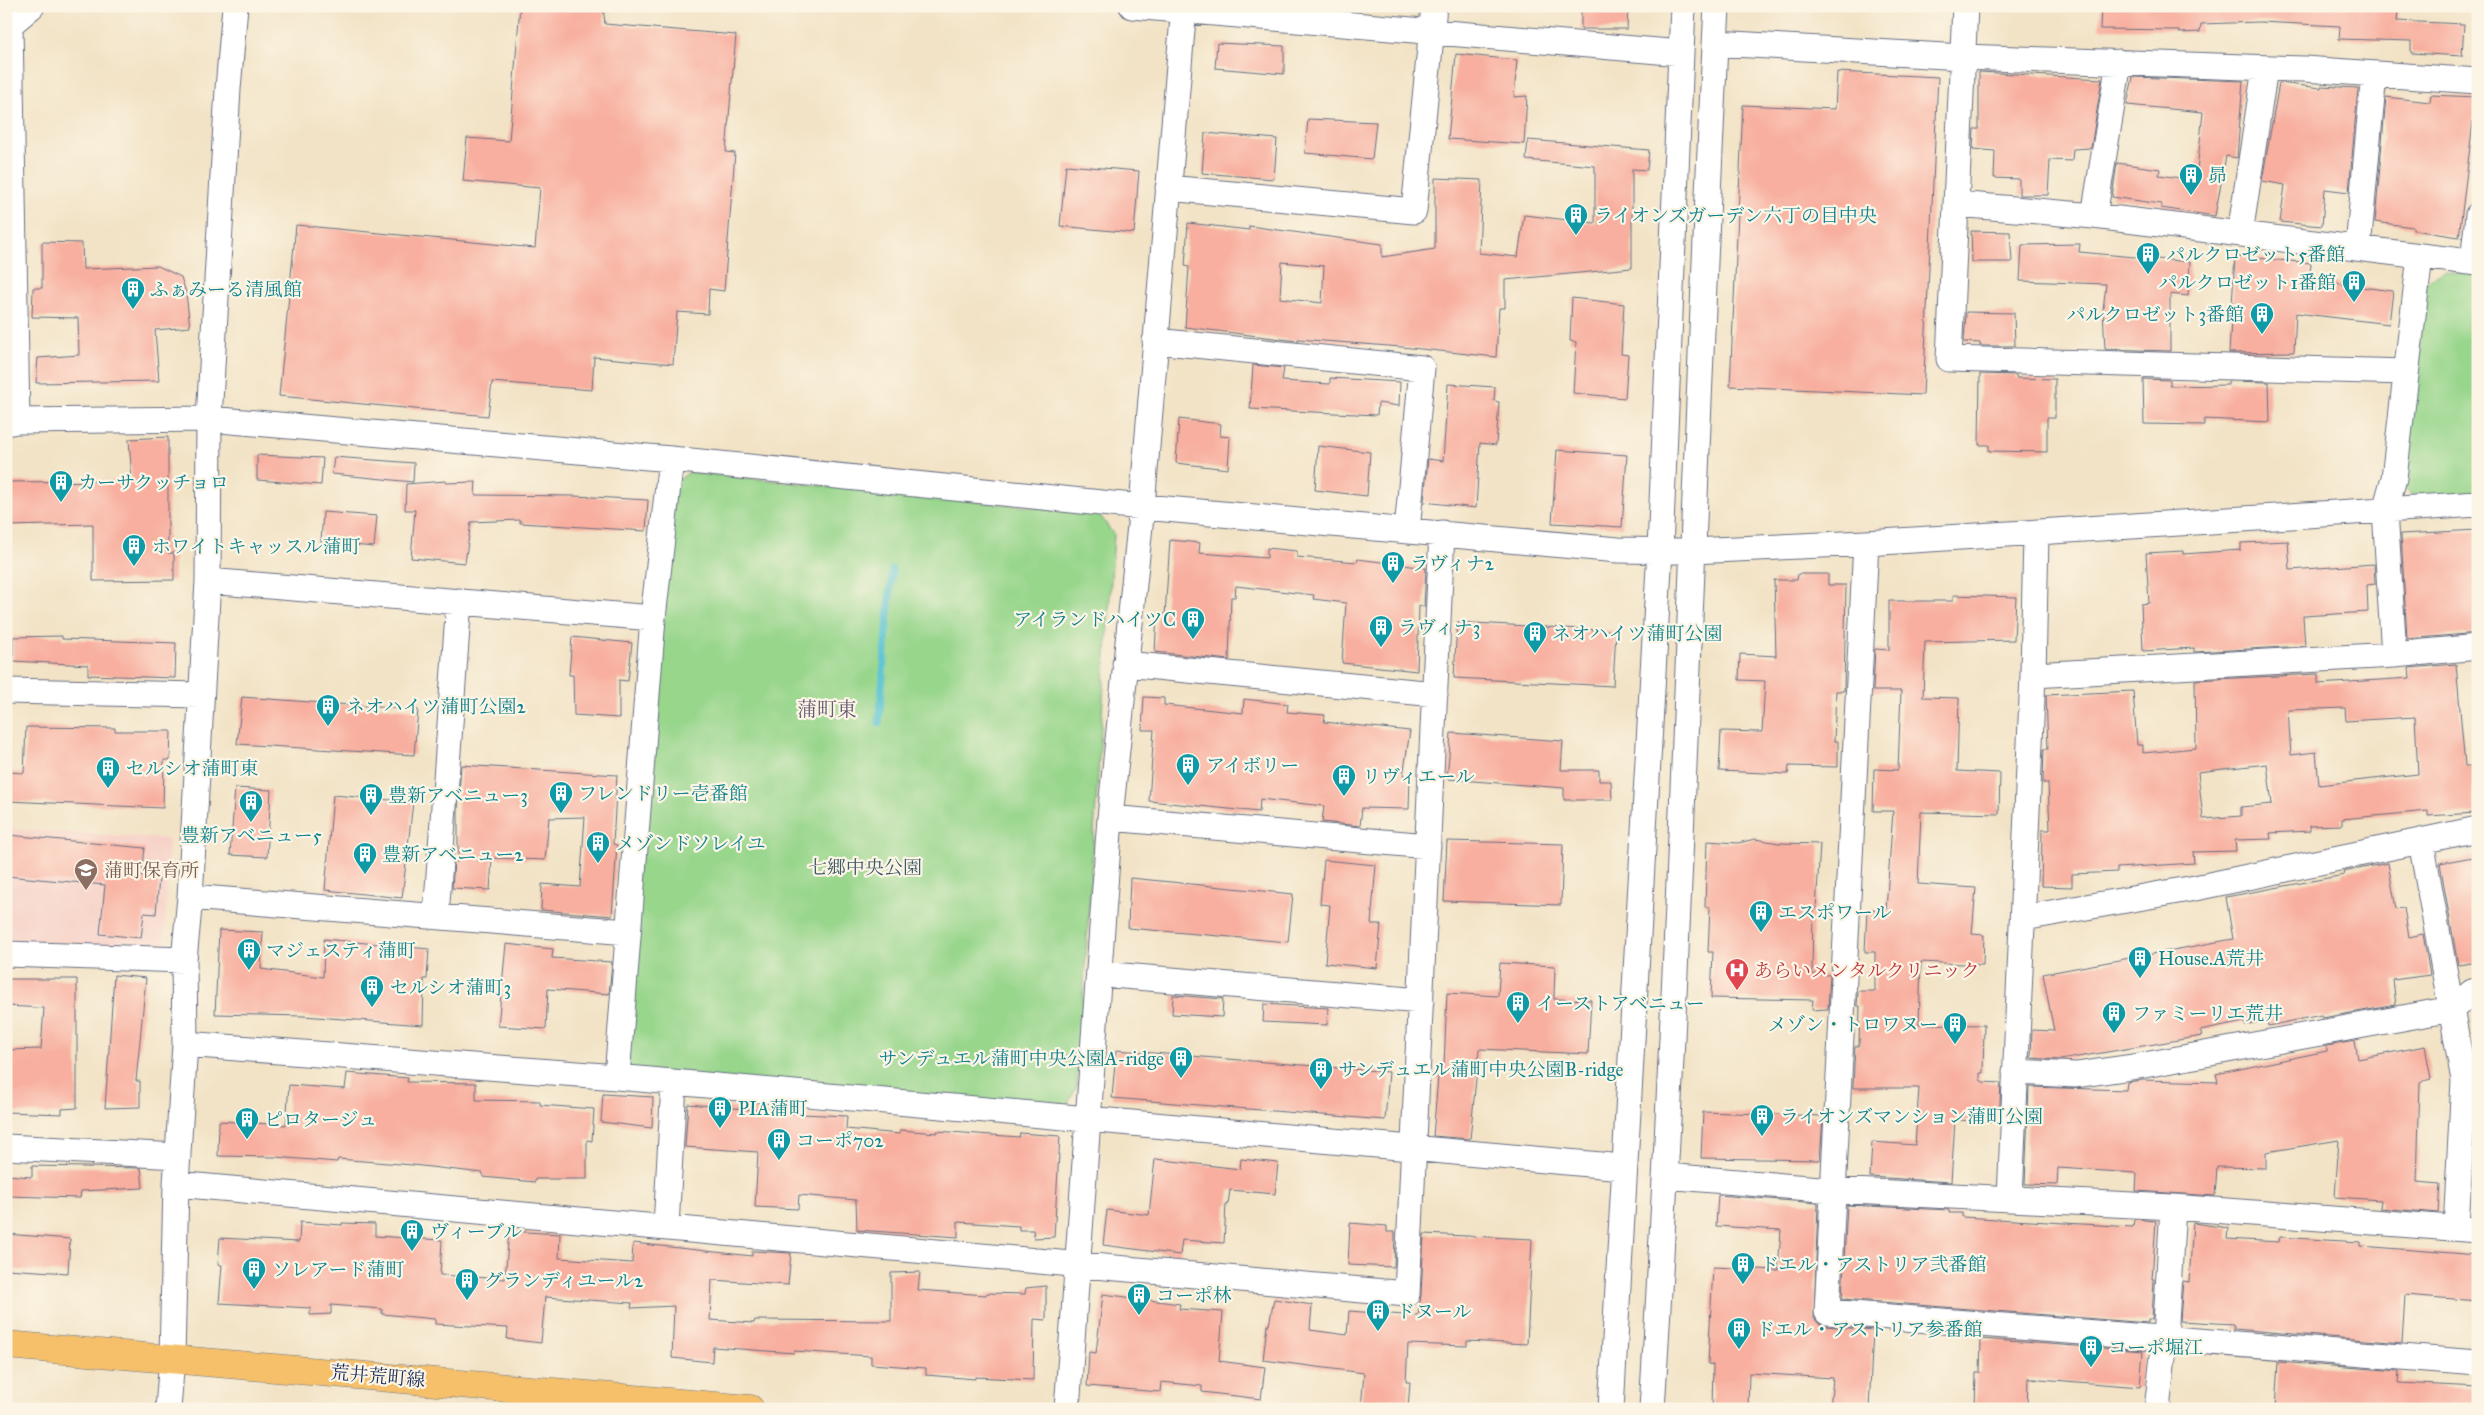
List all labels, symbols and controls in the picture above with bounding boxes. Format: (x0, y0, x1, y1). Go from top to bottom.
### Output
building icon: 昴 (2178, 162, 2204, 196)
place label: 昴 (2208, 164, 2227, 187)
building icon: ライオンズガーデン六丁の目中央 (1563, 202, 1589, 236)
place label: ライオンズガーデン六丁の目中央 (1594, 204, 1877, 227)
building icon: パルクロゼット5番館 (2135, 241, 2161, 275)
place label: パルクロゼット5番館 (2166, 243, 2345, 266)
building icon: パルクロゼット1番館 (2341, 269, 2367, 303)
place label: パルクロゼット1番館 (2158, 271, 2336, 294)
building icon: ふぁみーる清風館 (120, 276, 146, 310)
place label: ふぁみーる清風館 (150, 278, 302, 301)
building icon: パルクロゼット3番館 (2249, 301, 2275, 335)
place label: パルクロゼット3番館 (2066, 303, 2244, 326)
building icon: カーサクッチョロ (48, 469, 74, 503)
place label: カーサクッチョロ (78, 471, 229, 494)
building icon: ホワイトキャッスル蒲町 (121, 533, 147, 567)
place label: ホワイトキャッスル蒲町 (152, 535, 360, 558)
building icon: ラヴィナ2 (1380, 550, 1406, 584)
place label: ラヴィナ2 (1410, 552, 1495, 575)
building icon: アイランドハイツC (1180, 606, 1206, 640)
place label: アイランドハイツC (1013, 608, 1176, 631)
building icon: ラヴィナ3 (1368, 614, 1394, 648)
place label: ラヴィナ3 (1398, 616, 1480, 639)
building icon: ネオハイツ蒲町公園 (1522, 620, 1548, 654)
place label: ネオハイツ蒲町公園 (1552, 622, 1723, 645)
building icon: ネオハイツ蒲町公園2 (315, 693, 341, 727)
place label: ネオハイツ蒲町公園2 (346, 695, 527, 718)
district label: 蒲町東 (797, 697, 857, 721)
building icon: アイボリー (1175, 752, 1201, 786)
place label: アイボリー (1206, 754, 1299, 777)
building icon: セルシオ蒲町東 (95, 755, 121, 789)
place label: セルシオ蒲町東 (126, 757, 259, 780)
building icon: リヴィエール (1331, 763, 1357, 797)
place label: リヴィエール (1362, 765, 1474, 788)
building icon: フレンドリー壱番館 (548, 780, 574, 814)
building icon: 豊新アベニュー3 (358, 782, 384, 816)
place label: フレンドリー壱番館 (578, 782, 748, 805)
place label: 豊新アベニュー3 (388, 784, 528, 807)
building icon: 豊新アベニュー5 (238, 789, 264, 823)
place label: 豊新アベニュー5 (180, 824, 322, 847)
building icon: メゾンドソレイユ (585, 830, 611, 864)
place label: メゾンドソレイユ (616, 832, 766, 855)
building icon: 豊新アベニュー2 (352, 841, 378, 875)
place label: 豊新アベニュー2 (382, 843, 524, 866)
park label: 七郷中央公園 (808, 856, 922, 879)
school or university icon: 蒲町保育所 (73, 857, 99, 891)
place label: 蒲町保育所 (104, 859, 199, 882)
building icon: エスポワール (1748, 899, 1774, 933)
place label: エスポワール (1778, 901, 1892, 924)
building icon: マジェスティ蒲町 (236, 937, 262, 971)
place label: マジェスティ蒲町 (266, 939, 416, 962)
building icon: House.A荒井 (2127, 945, 2153, 979)
place label: House.A荒井 (2158, 947, 2264, 970)
hospital icon: あらいメンタルクリニック (1724, 957, 1750, 991)
place label: あらいメンタルクリニック (1754, 959, 1980, 982)
building icon: セルシオ蒲町3 (359, 974, 385, 1008)
place label: セルシオ蒲町3 (390, 976, 511, 999)
building icon: イーストアベニュー (1505, 990, 1531, 1024)
place label: イーストアベニュー (1536, 992, 1705, 1015)
building icon: ファミーリエ荒井 (2101, 1000, 2127, 1034)
place label: ファミーリエ荒井 (2132, 1002, 2283, 1025)
building icon: メゾン・トロワヌー (1942, 1011, 1968, 1045)
place label: メゾン・トロワヌー (1768, 1013, 1938, 1036)
building icon: サンデュエル蒲町中央公園A-ridge (1168, 1045, 1194, 1079)
place label: サンデュエル蒲町中央公園A-ridge (878, 1047, 1164, 1071)
building icon: サンデュエル蒲町中央公園B-ridge (1308, 1056, 1334, 1090)
place label: サンデュエル蒲町中央公園B-ridge (1338, 1058, 1624, 1082)
building icon: PIA蒲町 (707, 1095, 733, 1129)
place label: PIA蒲町 (738, 1097, 808, 1120)
building icon: ライオンズマンション蒲町公園 (1749, 1103, 1775, 1137)
place label: ライオンズマンション蒲町公園 (1780, 1105, 2043, 1128)
building icon: ピロタージュ (234, 1106, 260, 1140)
place label: ピロタージュ (264, 1108, 377, 1131)
building icon: コーポ702 (766, 1127, 792, 1161)
place label: コーポ702 (796, 1129, 884, 1152)
building icon: ヴィーブル (399, 1218, 425, 1252)
place label: ヴィーブル (430, 1220, 522, 1243)
building icon: ドエル・アストリア弐番館 (1730, 1251, 1756, 1285)
place label: ドエル・アストリア弐番館 (1760, 1253, 1986, 1276)
building icon: ソレアード蒲町 (241, 1256, 267, 1290)
place label: ソレアード蒲町 (272, 1258, 404, 1281)
building icon: グランディユール2 (454, 1267, 480, 1301)
place label: グランディユール2 (484, 1269, 644, 1292)
building icon: コーポ林 (1126, 1282, 1152, 1316)
place label: コーポ林 (1156, 1284, 1232, 1307)
building icon: ドヌール (1365, 1298, 1391, 1332)
place label: ドヌール (1396, 1300, 1472, 1323)
building icon: ドエル・アストリア参番館 (1726, 1316, 1752, 1350)
place label: ドエル・アストリア参番館 (1756, 1318, 1982, 1341)
building icon: コーポ堀江 (2078, 1334, 2104, 1368)
place label: コーポ堀江 (2108, 1336, 2203, 1359)
street label: 荒井荒町線 (330, 1360, 426, 1392)

